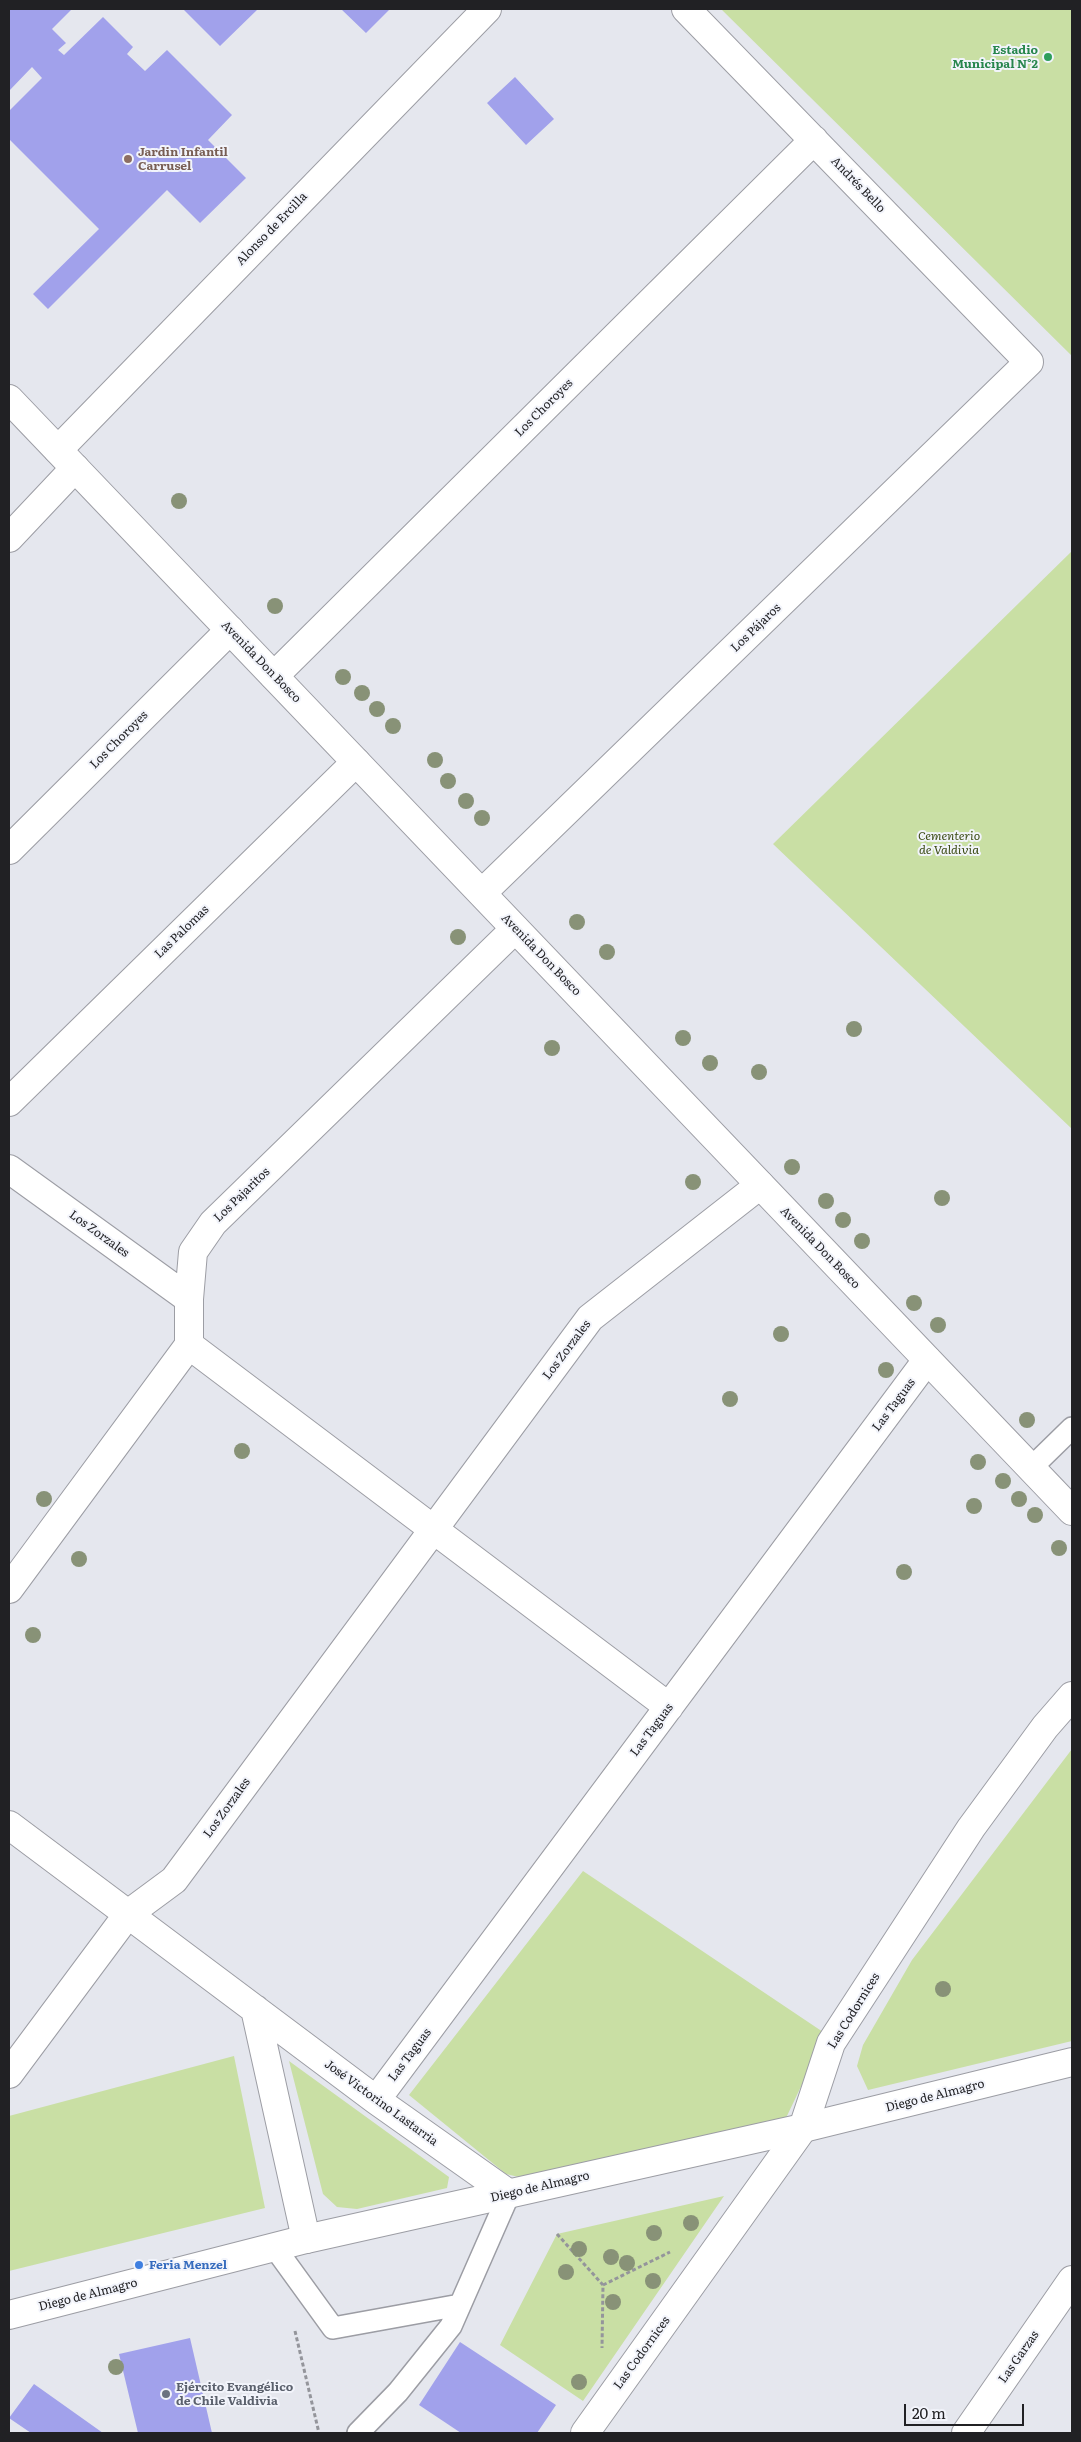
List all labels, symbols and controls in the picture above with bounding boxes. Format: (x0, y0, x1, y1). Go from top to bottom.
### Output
place label: Estadio Municipal N°2 (952, 43, 1038, 71)
marker: Estadio Municipal N°2 (1042, 51, 1054, 63)
place label: Jardin Infantil Carrusel (138, 145, 228, 173)
marker: Jardin Infantil Carrusel (122, 153, 134, 165)
street label: Andrés Bello (828, 154, 888, 216)
street label: Alonso de Ercilla (234, 190, 310, 268)
street label: Los Choroyes (512, 376, 576, 440)
street label: Los Pájaros (728, 601, 784, 655)
street label: Avenida Don Bosco (218, 618, 304, 706)
street label: Los Choroyes (87, 708, 151, 772)
park label: Cementerio de Valdivia (918, 829, 980, 857)
street label: Las Palomas (152, 903, 212, 961)
street label: Avenida Don Bosco (498, 911, 584, 999)
street label: Los Pajaritos (211, 1165, 273, 1225)
street label: Avenida Don Bosco (777, 1204, 863, 1292)
street label: Los Zorzales (66, 1207, 132, 1261)
street label: Los Zorzales (540, 1318, 594, 1382)
street label: Las Taguas (869, 1376, 919, 1434)
street label: Las Taguas (627, 1701, 677, 1759)
street label: Los Zorzales (200, 1775, 254, 1841)
street label: Las Codornices (825, 1971, 883, 2051)
street label: Las Taguas (385, 2026, 435, 2084)
street label: José Victorino Lastarria (321, 2057, 441, 2149)
street label: Diego de Almagro (884, 2077, 986, 2115)
street label: Diego de Almagro (489, 2169, 591, 2205)
place label: Feria Menzel (149, 2258, 227, 2272)
marker: Feria Menzel (133, 2259, 145, 2271)
street label: Diego de Almagro (37, 2276, 139, 2314)
street label: Las Codornices (611, 2314, 673, 2392)
street label: Las Garzas (996, 2328, 1042, 2386)
place label: Ejército Evangélico de Chile Valdivia (176, 2380, 293, 2408)
marker: Ejército Evangélico de Chile Valdivia (160, 2388, 172, 2400)
scale bar (906, 2394, 1026, 2426)
text: 20 m (912, 2401, 946, 2424)

